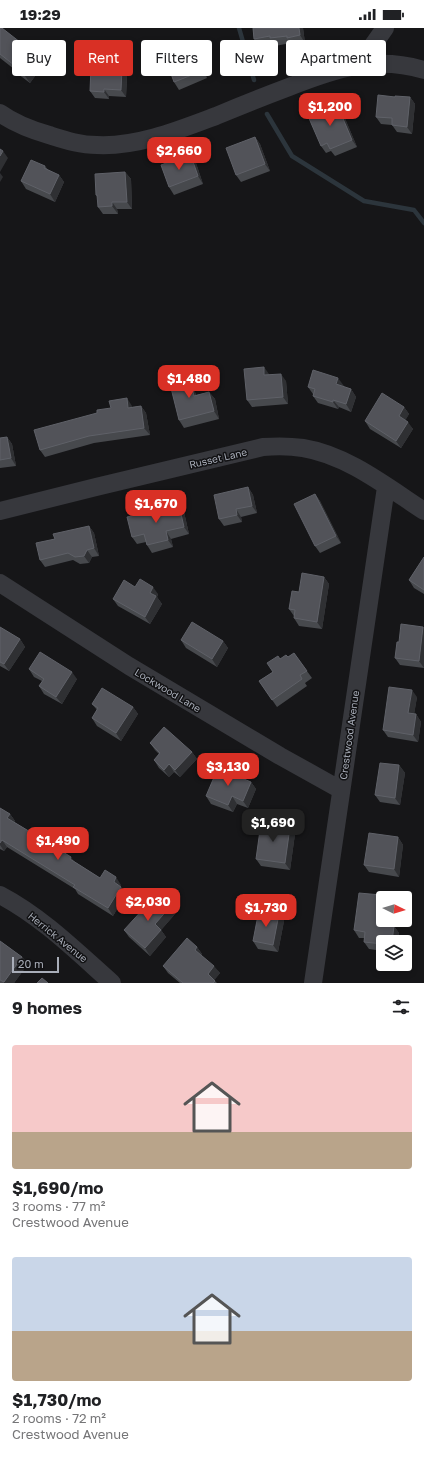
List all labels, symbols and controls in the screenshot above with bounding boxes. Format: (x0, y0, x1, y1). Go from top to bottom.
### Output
text: 19:29 (20, 5, 61, 23)
chip: Buy (12, 40, 66, 76)
chip: Rent (74, 40, 133, 76)
chip: Filters (141, 40, 212, 76)
chip: New (220, 40, 278, 76)
chip: Apartment (286, 40, 386, 76)
pin: $1,200 (297, 93, 363, 127)
text: $1,200 (308, 98, 352, 114)
pin: $2,660 (146, 137, 212, 171)
text: $2,660 (156, 142, 202, 158)
pin: $1,480 (156, 365, 222, 399)
text: $1,480 (167, 370, 211, 386)
street label: Russet Lane (188, 445, 248, 470)
pin: $1,670 (123, 490, 189, 524)
text: $1,670 (134, 495, 178, 511)
street label: Lockwood Lane (133, 666, 203, 715)
street label: Crestwood Avenue (337, 690, 361, 780)
pin: $3,130 (195, 753, 261, 787)
text: $3,130 (206, 758, 250, 774)
pin: $1,690 (240, 809, 306, 843)
text: $1,690 (251, 814, 295, 830)
pin: $1,490 (25, 827, 91, 861)
text: $1,490 (36, 832, 80, 848)
pin: $2,030 (115, 888, 181, 922)
north arrow (376, 891, 412, 927)
map controls (376, 891, 412, 971)
text: $2,030 (125, 893, 171, 909)
pin: $1,730 (233, 894, 299, 928)
text: $1,730 (244, 899, 288, 915)
street label: Herrick Avenue (26, 909, 90, 965)
button: layers (376, 935, 412, 971)
scale bar (12, 955, 59, 974)
text: 20 m (18, 957, 44, 970)
icon: filters (390, 996, 412, 1018)
text: 9 homes (12, 997, 82, 1018)
icon: home (176, 1071, 248, 1143)
text: $1,690/mo (12, 1177, 103, 1198)
text: 3 rooms · 77 m² (12, 1198, 105, 1214)
text: Crestwood Avenue (12, 1214, 129, 1230)
icon: home (176, 1283, 248, 1355)
text: $1,730/mo (12, 1389, 102, 1410)
text: 2 rooms · 72 m² (12, 1410, 106, 1426)
text: Crestwood Avenue (12, 1426, 129, 1442)

